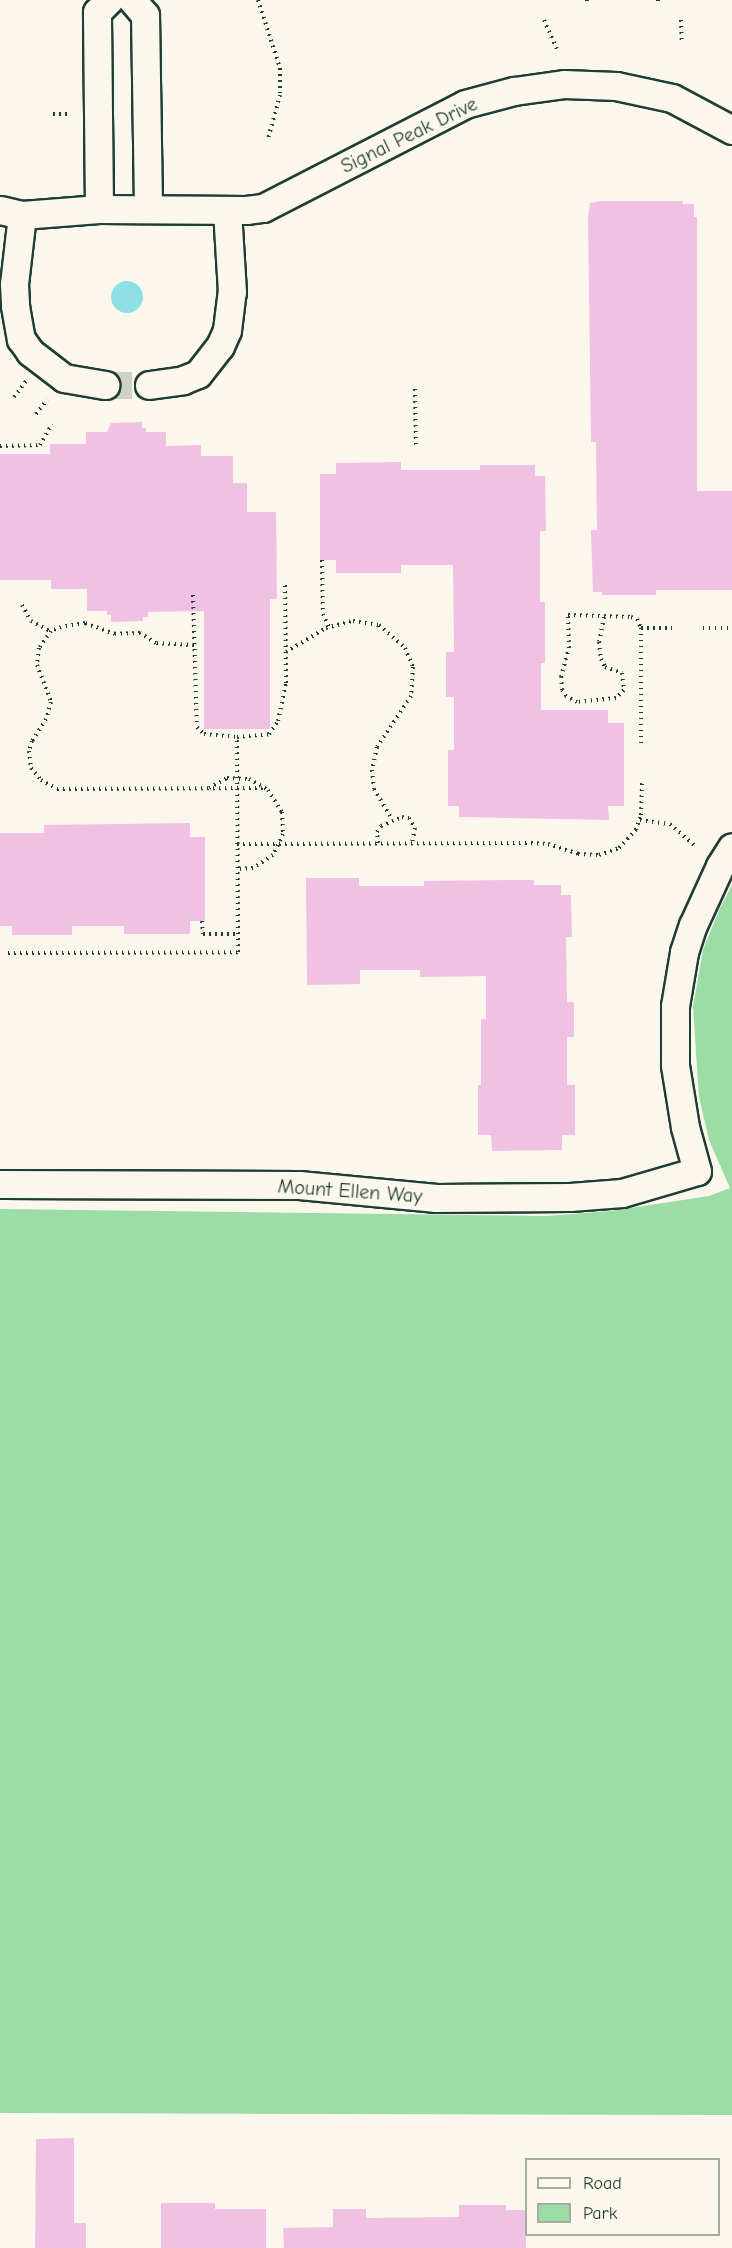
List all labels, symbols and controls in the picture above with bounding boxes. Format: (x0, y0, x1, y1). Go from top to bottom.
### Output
street label: Signal Peak Drive (337, 92, 481, 178)
street label: Mount Ellen Way (277, 1174, 423, 1208)
legend (525, 2158, 720, 2236)
text: Road (583, 2173, 622, 2194)
text: Park (583, 2203, 617, 2224)

